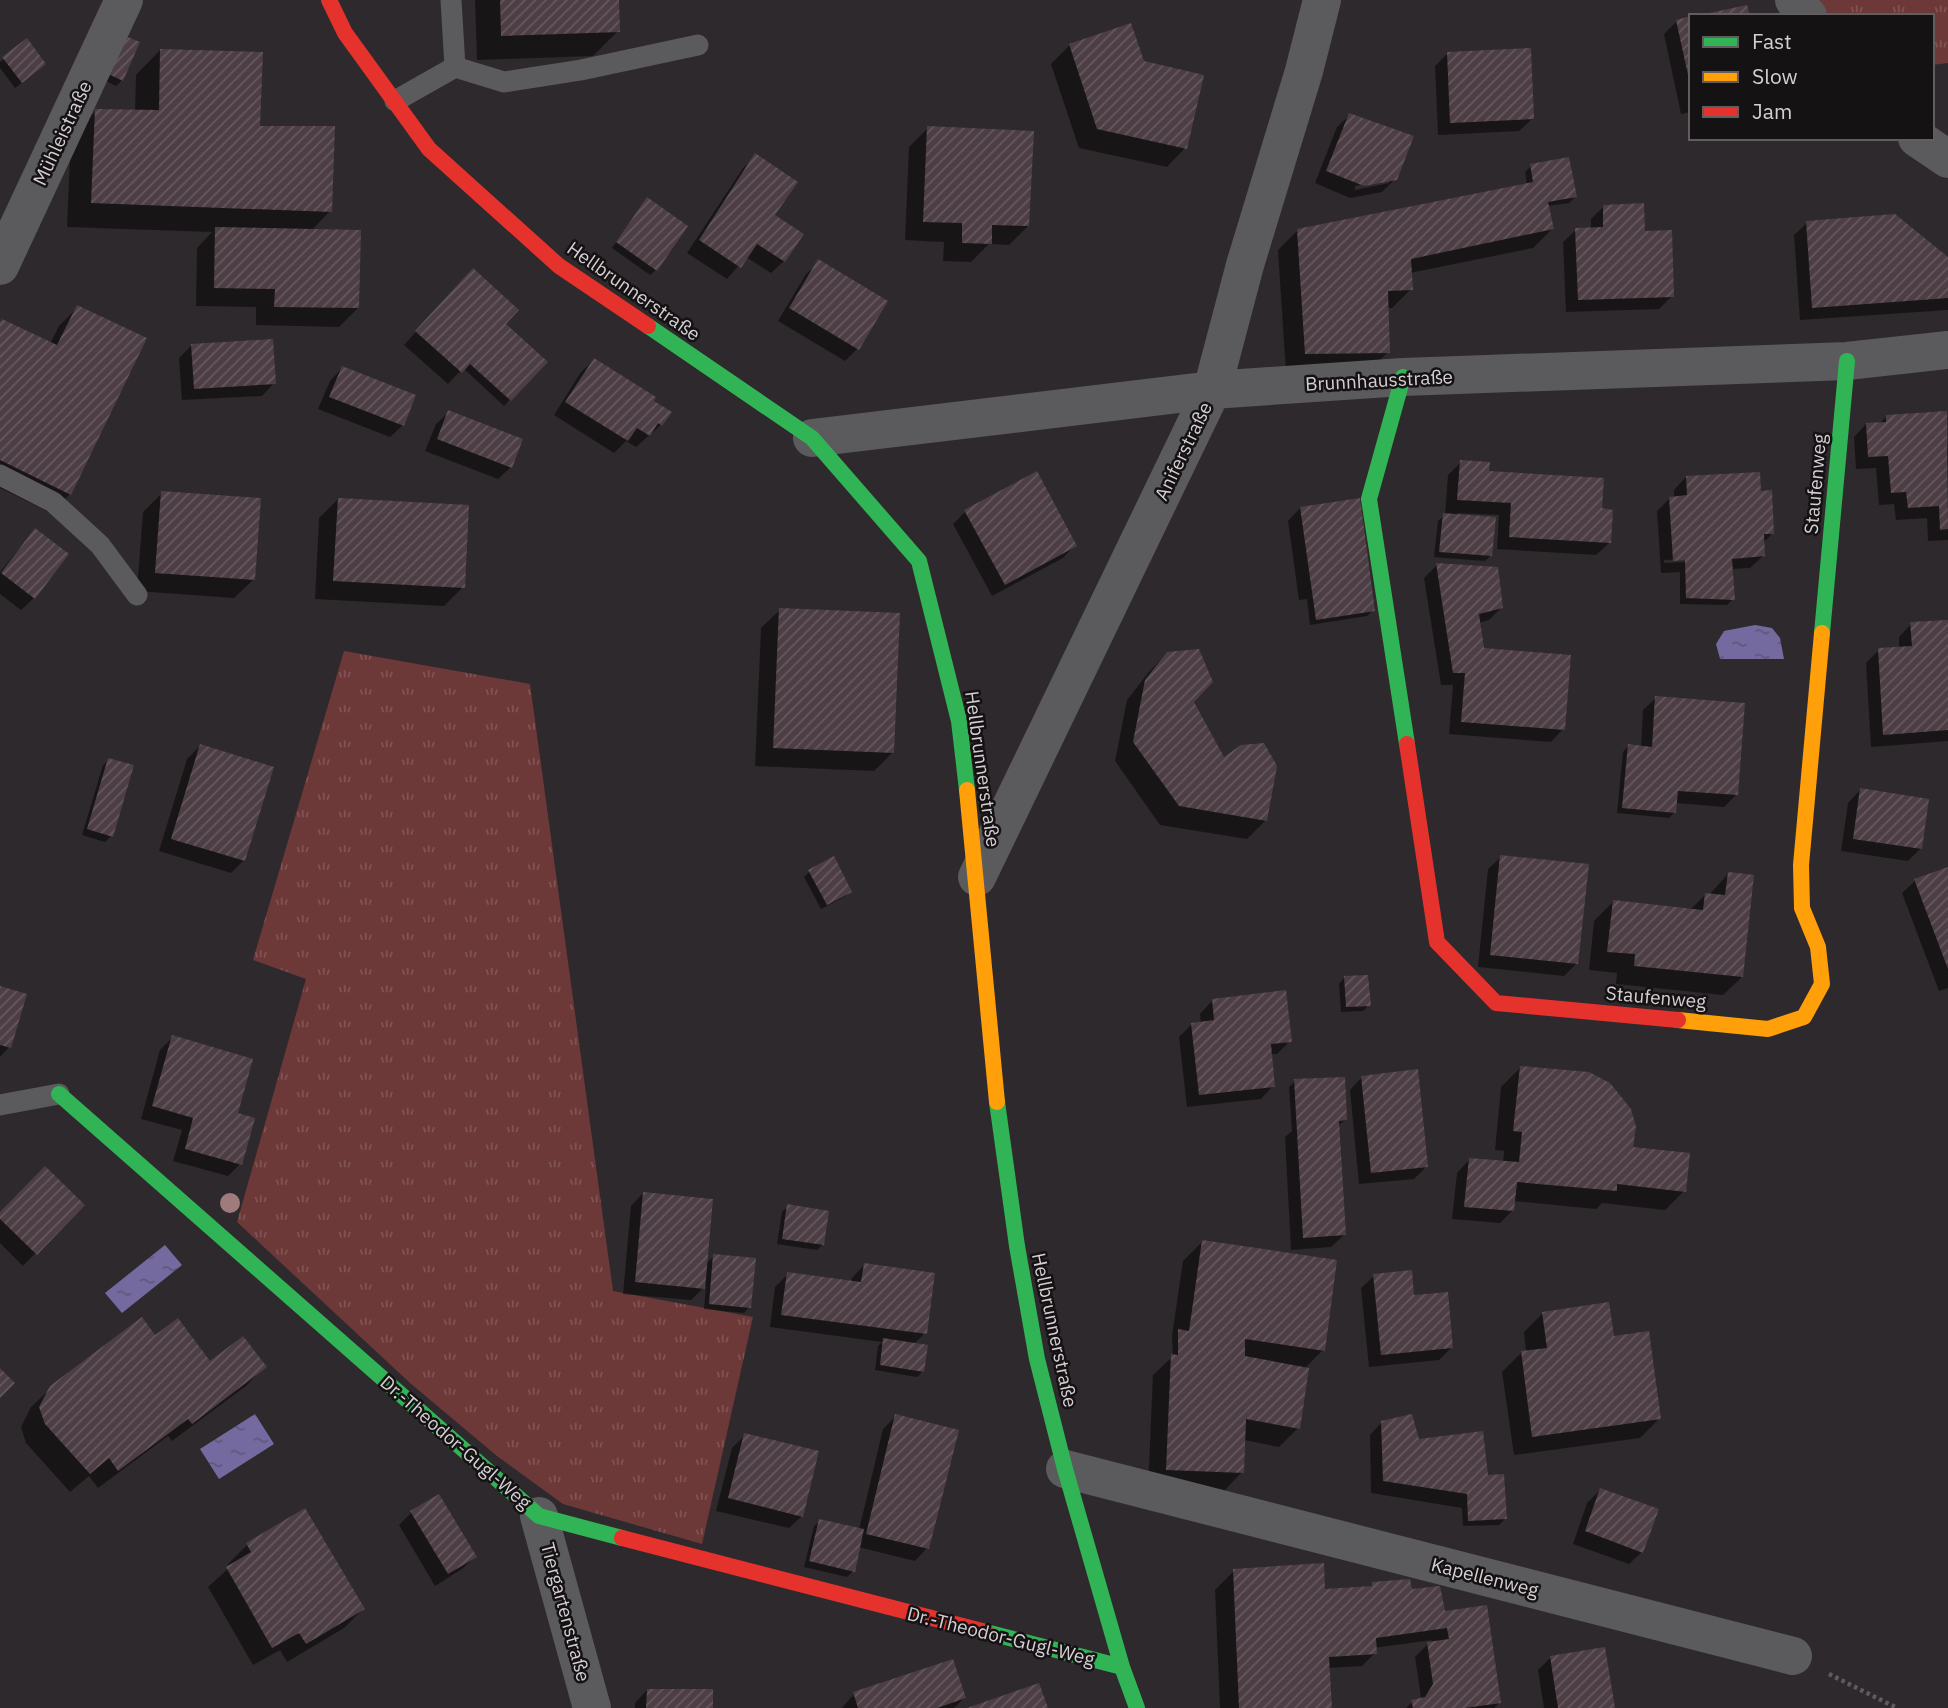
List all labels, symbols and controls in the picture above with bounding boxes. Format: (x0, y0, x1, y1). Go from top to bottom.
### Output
legend (1689, 14, 1934, 140)
text: Fast (1752, 27, 1792, 55)
text: Slow (1752, 62, 1798, 90)
street label: Mühleistraße (27, 77, 97, 189)
text: Jam (1752, 97, 1792, 125)
street label: Hellbrunnerstraße (563, 236, 705, 346)
street label: Brunnhausstraße (1304, 364, 1454, 396)
street label: Aniferstraße (1149, 398, 1217, 504)
street label: Staufenweg (1799, 433, 1831, 535)
street label: Hellbrunnerstraße (960, 689, 1006, 849)
street label: Staufenweg (1605, 981, 1707, 1013)
street label: Hellbrunnerstraße (1027, 1251, 1083, 1409)
street label: Dr.-Theodor-Gugl-Weg (376, 1370, 536, 1514)
street label: Tiergartenstraße (536, 1540, 596, 1684)
street label: Kapellenweg (1429, 1552, 1541, 1602)
street label: Dr.-Theodor-Gugl-Weg (905, 1601, 1097, 1671)

